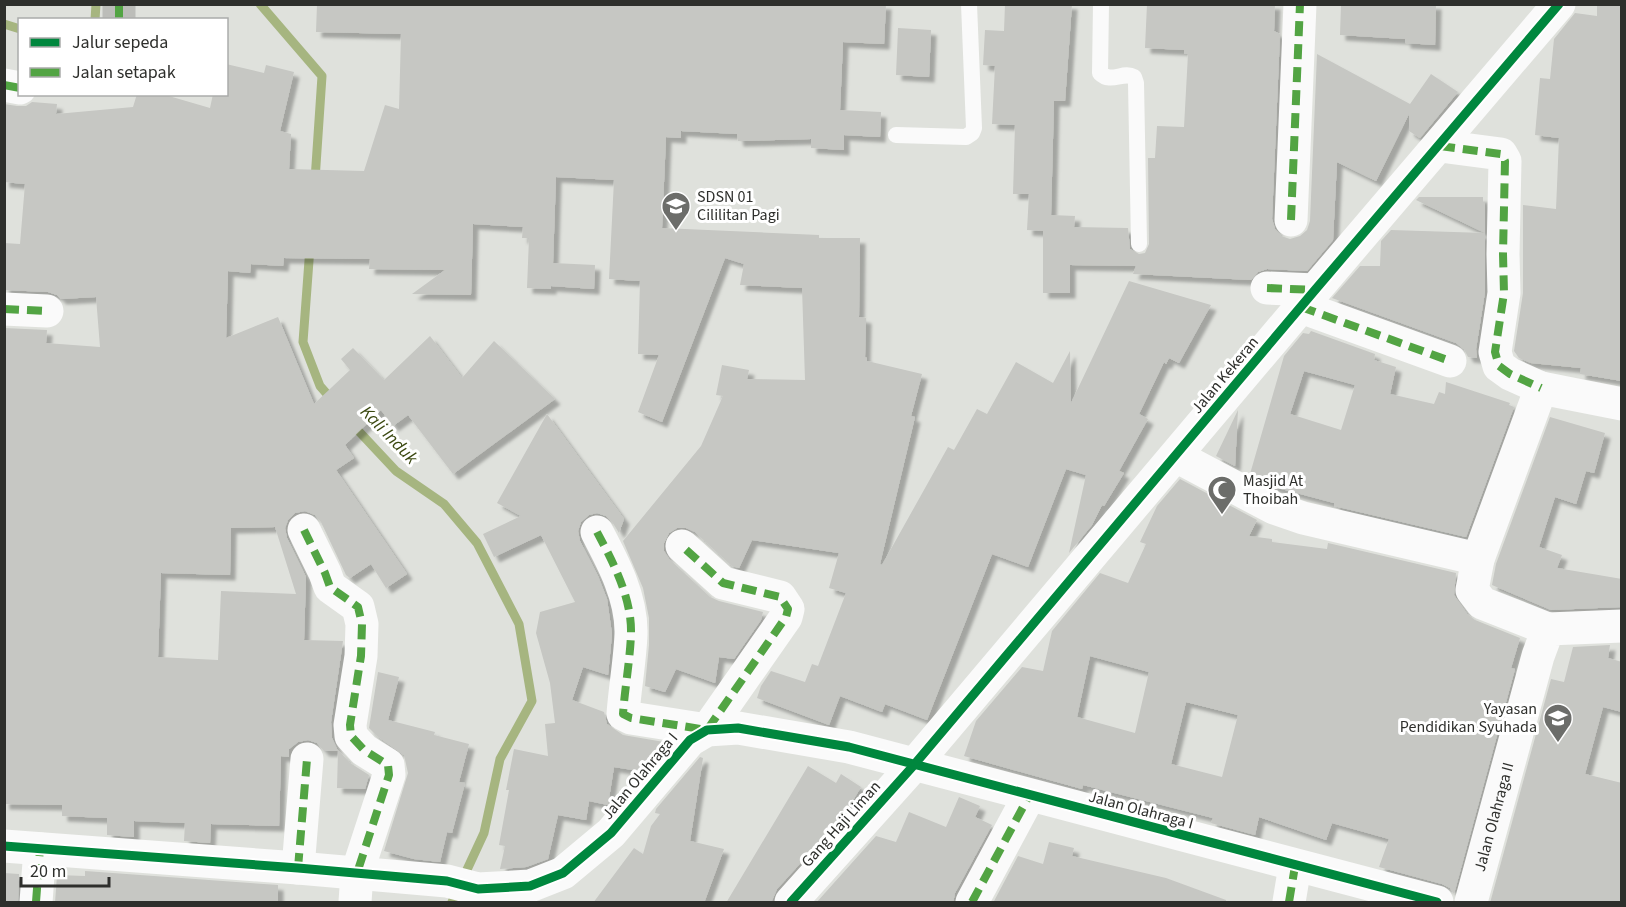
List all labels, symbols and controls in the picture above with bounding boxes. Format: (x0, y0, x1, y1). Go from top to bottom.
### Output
legend (18, 18, 228, 96)
text: Jalur sepeda (72, 30, 168, 55)
text: Jalan setapak (72, 60, 176, 85)
place label: SDSN 01 Cililitan Pagi (697, 186, 780, 226)
school or university icon: SDSN 01 Cililitan Pagi (660, 190, 692, 232)
street label: Jalan Kekeran (1186, 332, 1264, 418)
water label: Kali Induk (355, 400, 424, 470)
place label: Masjid At Thoibah (1243, 470, 1304, 510)
mosque icon: Masjid At Thoibah (1206, 474, 1238, 516)
place label: Yayasan Pendidikan Syuhada (1400, 698, 1537, 738)
school or university icon: Yayasan Pendidikan Syuhada (1542, 702, 1574, 744)
street label: Jalan Olahraga I (597, 728, 683, 824)
street label: Jalan Olahraga II (1469, 760, 1519, 874)
street label: Gang Haji Liman (796, 776, 886, 872)
street label: Jalan Olahraga I (1086, 785, 1196, 835)
scale bar (21, 850, 110, 888)
text: 20 m (30, 859, 66, 884)

